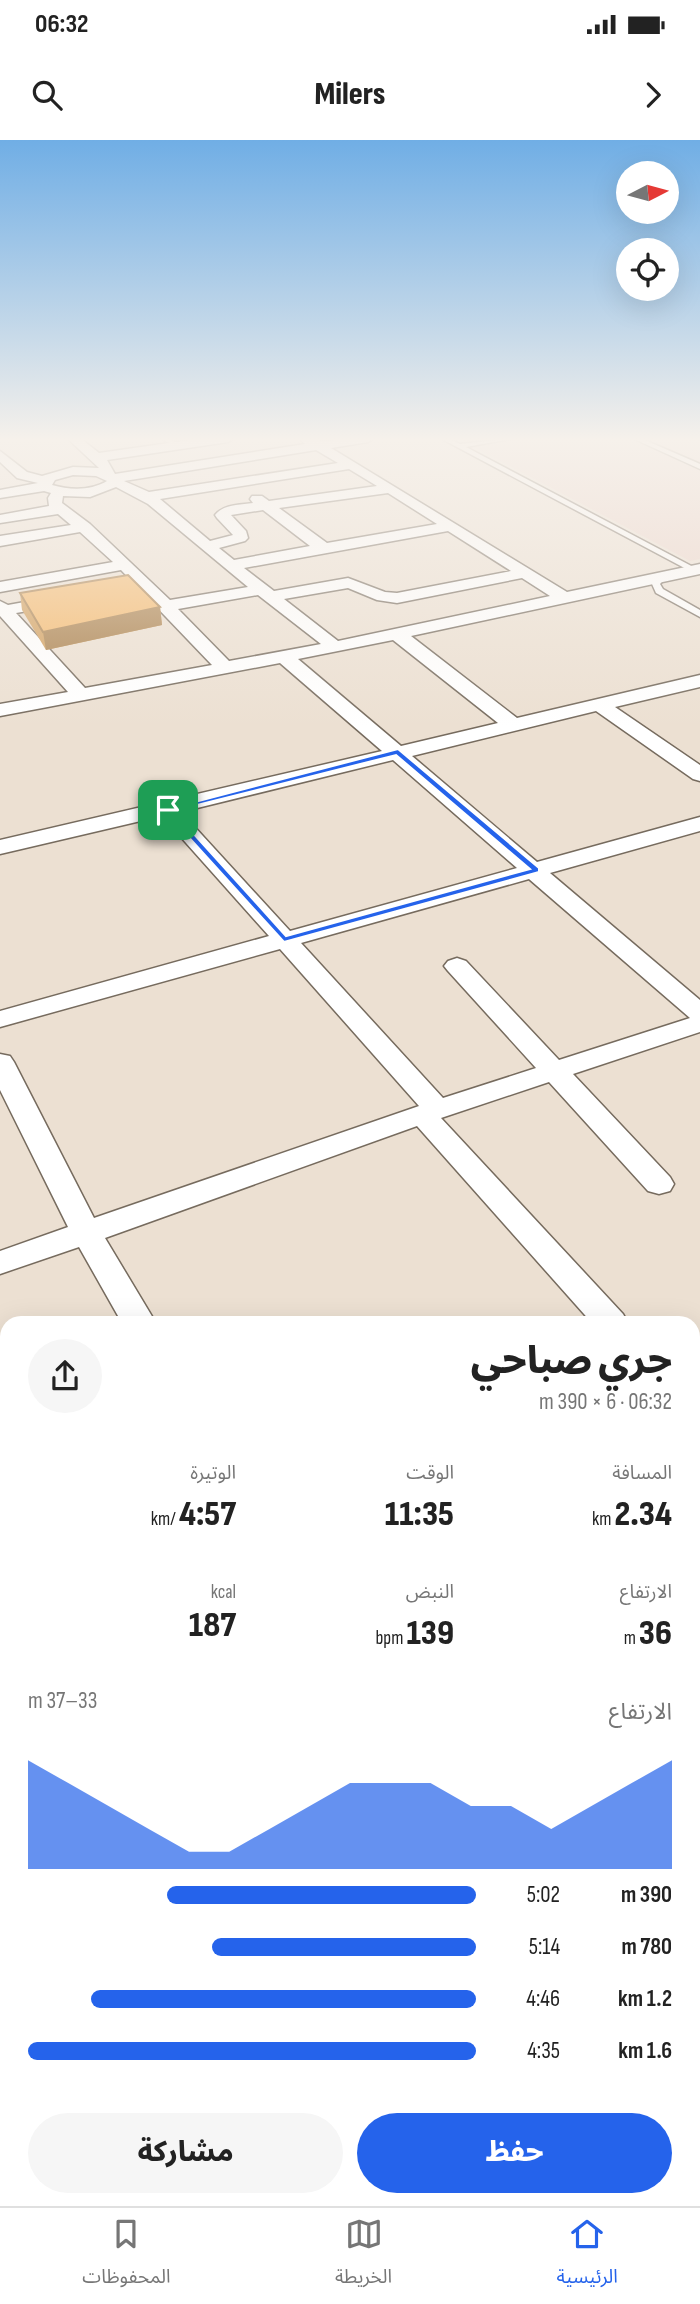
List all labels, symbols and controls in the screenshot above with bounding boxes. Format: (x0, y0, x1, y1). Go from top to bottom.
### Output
text: 06:32 (35, 9, 88, 40)
text: Milers (315, 75, 386, 114)
icon: search (28, 76, 66, 114)
icon: forward (634, 76, 672, 114)
north arrow (616, 161, 679, 224)
map controls (616, 161, 679, 301)
button: locate (616, 238, 679, 301)
pin (138, 780, 198, 840)
icon: arrive (149, 791, 187, 829)
button: share (28, 1339, 102, 1413)
text: جري صباحي (471, 1339, 672, 1384)
text: 06:32 · 6 × 390 m (539, 1388, 672, 1416)
text: الوتيرة (190, 1462, 236, 1485)
text: الوقت (406, 1462, 454, 1485)
text: المسافة (612, 1462, 672, 1485)
text: 4:57 (179, 1493, 236, 1536)
text: 11:35 (385, 1493, 454, 1536)
text: 2.34 (614, 1493, 672, 1536)
text: /km (151, 1508, 179, 1531)
text: km (592, 1508, 614, 1531)
text: kcal (211, 1581, 236, 1604)
text: النبض (406, 1581, 454, 1604)
text: الارتفاع (620, 1581, 672, 1604)
text: 187 (189, 1604, 236, 1647)
text: 139 (406, 1612, 454, 1655)
text: 36 (639, 1612, 672, 1655)
text: bpm (375, 1627, 406, 1650)
text: m (624, 1627, 639, 1650)
text: 33–37 m (28, 1687, 97, 1715)
text: الارتفاع (609, 1698, 672, 1726)
text: 5:02 (527, 1881, 560, 1909)
text: 390 m (621, 1881, 672, 1909)
text: 5:14 (529, 1933, 560, 1961)
text: 780 m (621, 1933, 672, 1961)
text: 4:46 (526, 1985, 560, 2013)
text: 1.2 km (618, 1985, 672, 2013)
text: 4:35 (527, 2037, 560, 2065)
text: 1.6 km (618, 2037, 672, 2065)
button: مشاركة (28, 2113, 343, 2193)
button: حفظ (357, 2113, 672, 2193)
tab: المحفوظات (82, 2215, 170, 2297)
tab: الخريطة (335, 2215, 392, 2297)
tab: الرئيسية (557, 2215, 618, 2297)

